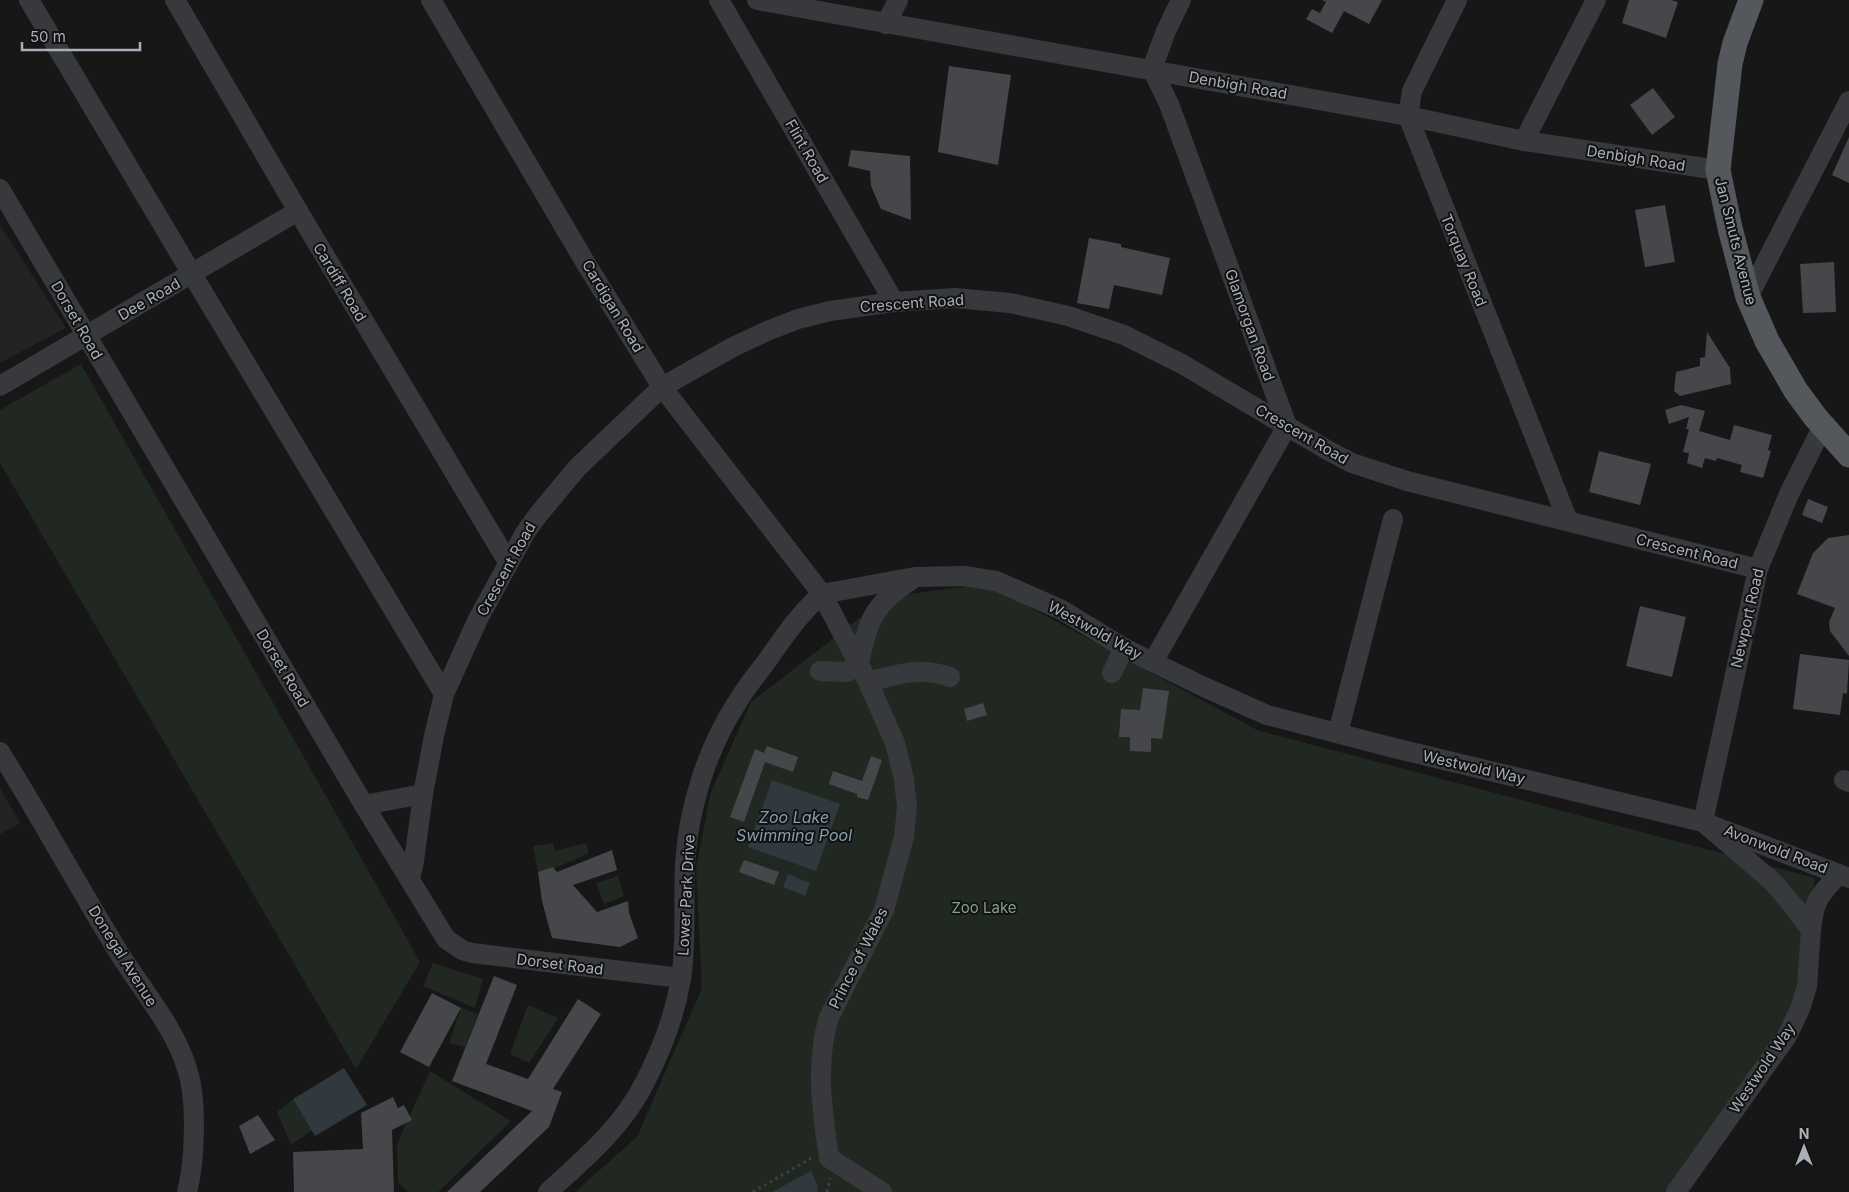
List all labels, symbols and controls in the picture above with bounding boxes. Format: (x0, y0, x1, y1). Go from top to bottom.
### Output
scale bar (22, 20, 140, 52)
text: 50 m (30, 27, 66, 46)
street label: Denbigh Road (1187, 67, 1289, 103)
street label: Flint Road (781, 116, 833, 186)
street label: Denbigh Road (1585, 141, 1687, 175)
street label: Jan Smuts Avenue (1711, 175, 1761, 307)
street label: Torquay Road (1437, 211, 1491, 309)
street label: Cardiff Road (309, 239, 371, 325)
street label: Cardigan Road (578, 256, 648, 356)
street label: Glamorgan Road (1221, 266, 1279, 384)
street label: Dee Road (114, 274, 184, 324)
street label: Dorset Road (47, 277, 107, 363)
street label: Crescent Road (859, 290, 965, 316)
street label: Crescent Road (1252, 400, 1352, 468)
street label: Crescent Road (472, 519, 540, 619)
street label: Crescent Road (1634, 529, 1740, 573)
street label: Newport Road (1726, 566, 1768, 670)
street label: Westwold Way (1045, 596, 1146, 664)
street label: Dorset Road (252, 626, 314, 710)
street label: Westwold Way (1421, 746, 1528, 788)
water label: Zoo Lake Swimming Pool (736, 807, 852, 845)
street label: Avonwold Road (1721, 821, 1831, 877)
street label: Lower Park Drive (673, 834, 699, 956)
park label: Zoo Lake (951, 898, 1017, 917)
street label: Donegal Avenue (84, 902, 162, 1010)
street label: Prince of Wales (824, 904, 892, 1012)
street label: Dorset Road (515, 949, 605, 979)
street label: Westwold Way (1725, 1019, 1799, 1117)
north arrow (1779, 1122, 1829, 1172)
text: N (1799, 1125, 1809, 1142)

